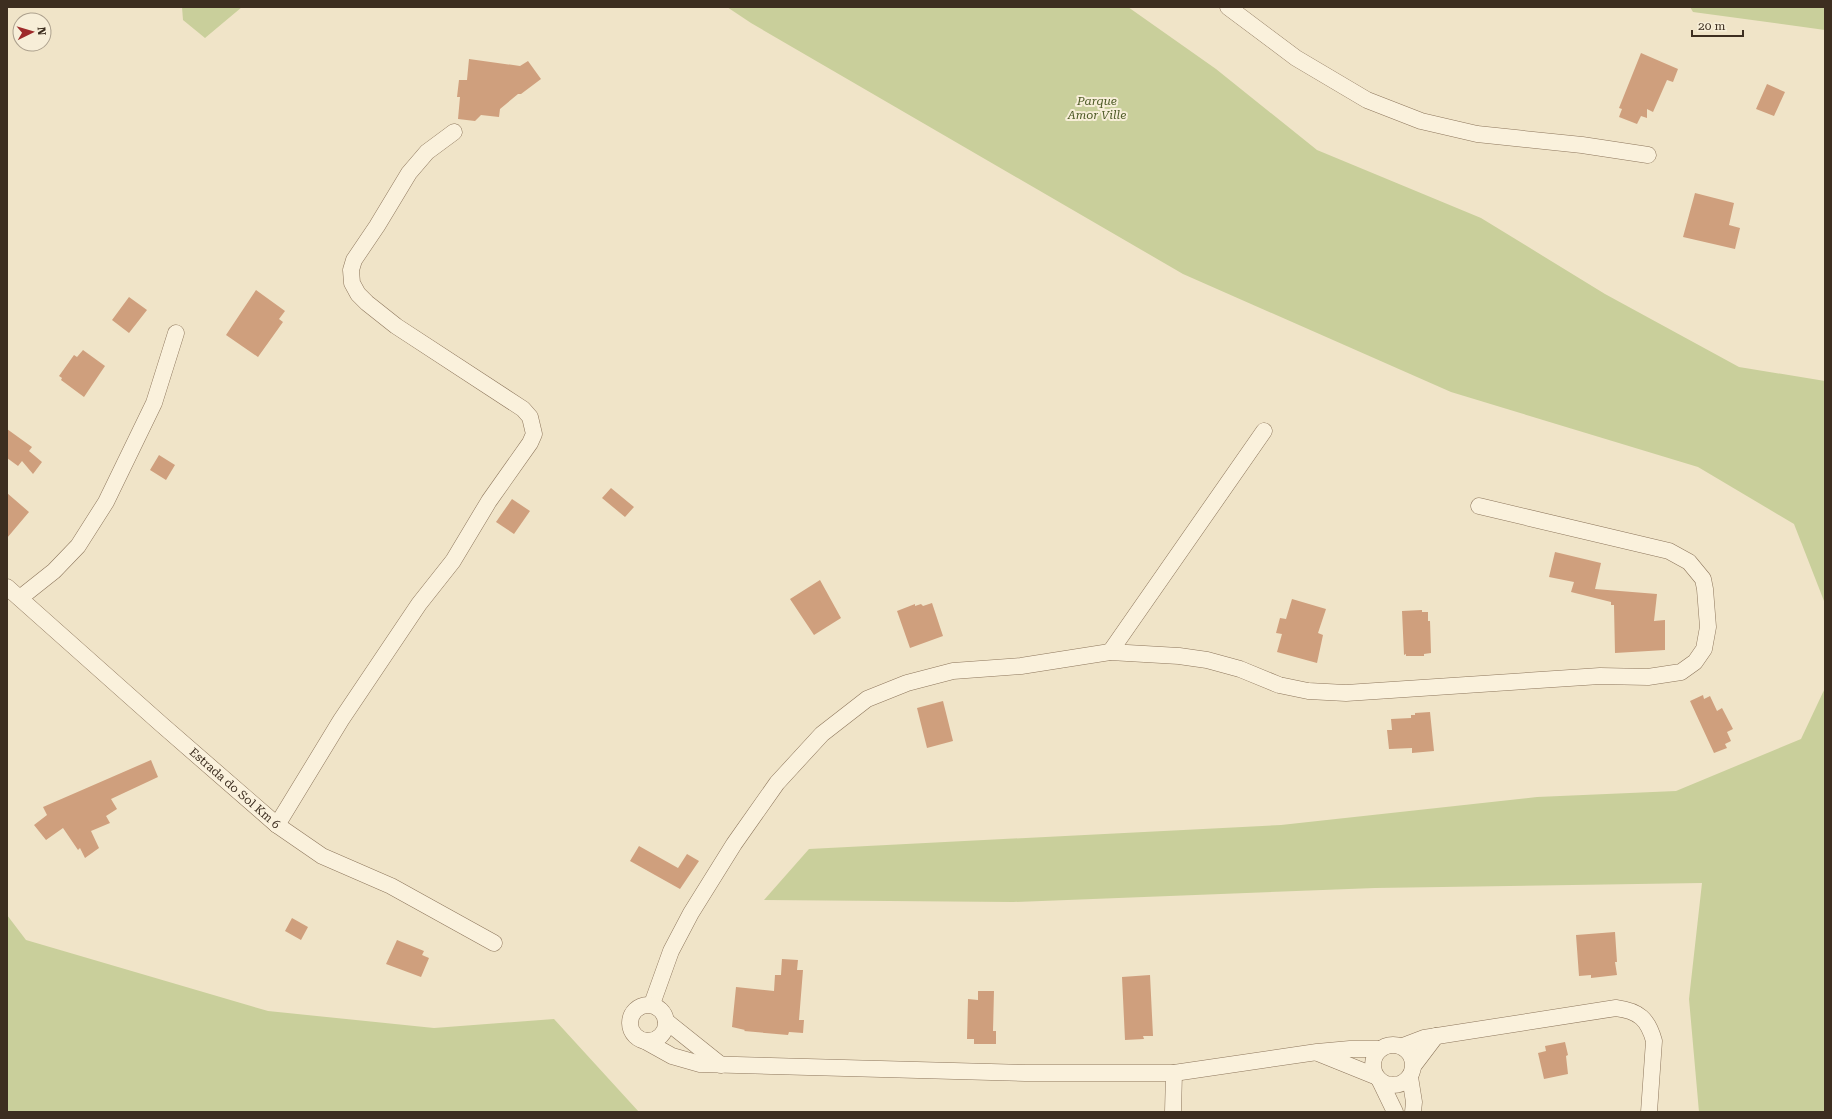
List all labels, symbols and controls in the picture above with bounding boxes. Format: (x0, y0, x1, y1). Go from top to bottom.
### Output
north arrow (12, 12, 52, 52)
scale bar (1692, 12, 1743, 38)
text: 20 m (1698, 19, 1725, 33)
text: N (35, 26, 48, 36)
park label: Parque Amor Ville (1067, 94, 1126, 122)
street label: Estrada do Sol Km 6 (187, 745, 283, 832)

